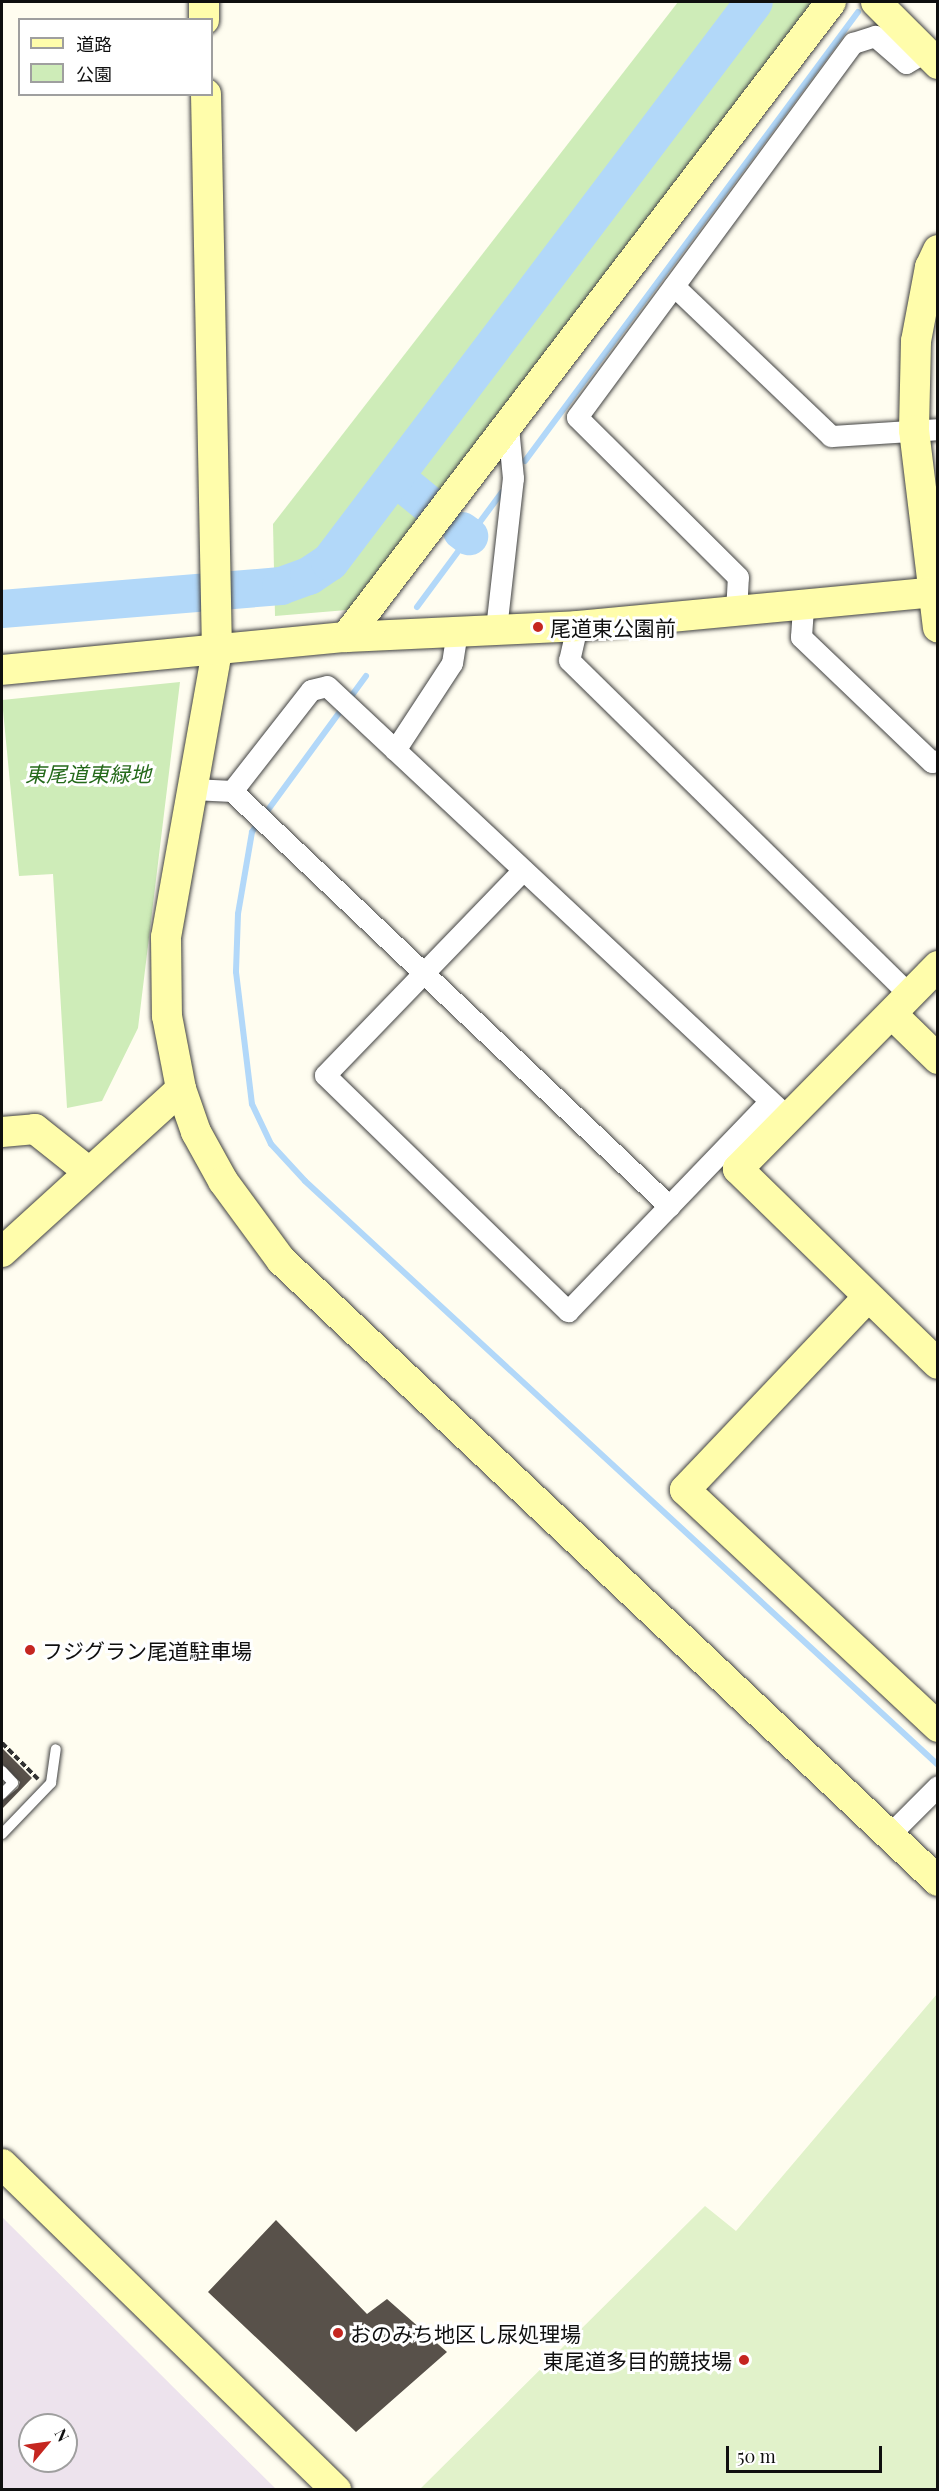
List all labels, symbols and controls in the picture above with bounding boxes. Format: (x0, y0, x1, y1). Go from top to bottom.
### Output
legend (18, 18, 213, 96)
text: 道路 (76, 32, 112, 56)
text: 公園 (76, 62, 112, 86)
place label: 尾道東公園前 (550, 614, 676, 640)
marker: 尾道東公園前 (531, 620, 545, 634)
park label: 東尾道東緑地 (25, 760, 151, 786)
place label: フジグラン尾道駐車場 (42, 1637, 252, 1663)
marker: フジグラン尾道駐車場 (23, 1643, 37, 1657)
place label: おのみち地区し尿処理場 (350, 2320, 581, 2346)
marker: おのみち地区し尿処理場 (331, 2326, 345, 2340)
place label: 東尾道多目的競技場 (543, 2347, 732, 2373)
marker: 東尾道多目的競技場 (737, 2353, 751, 2367)
north arrow (18, 2413, 78, 2473)
text: N (50, 2425, 74, 2445)
scale bar (729, 2434, 885, 2472)
text: 50 m (737, 2444, 776, 2468)

